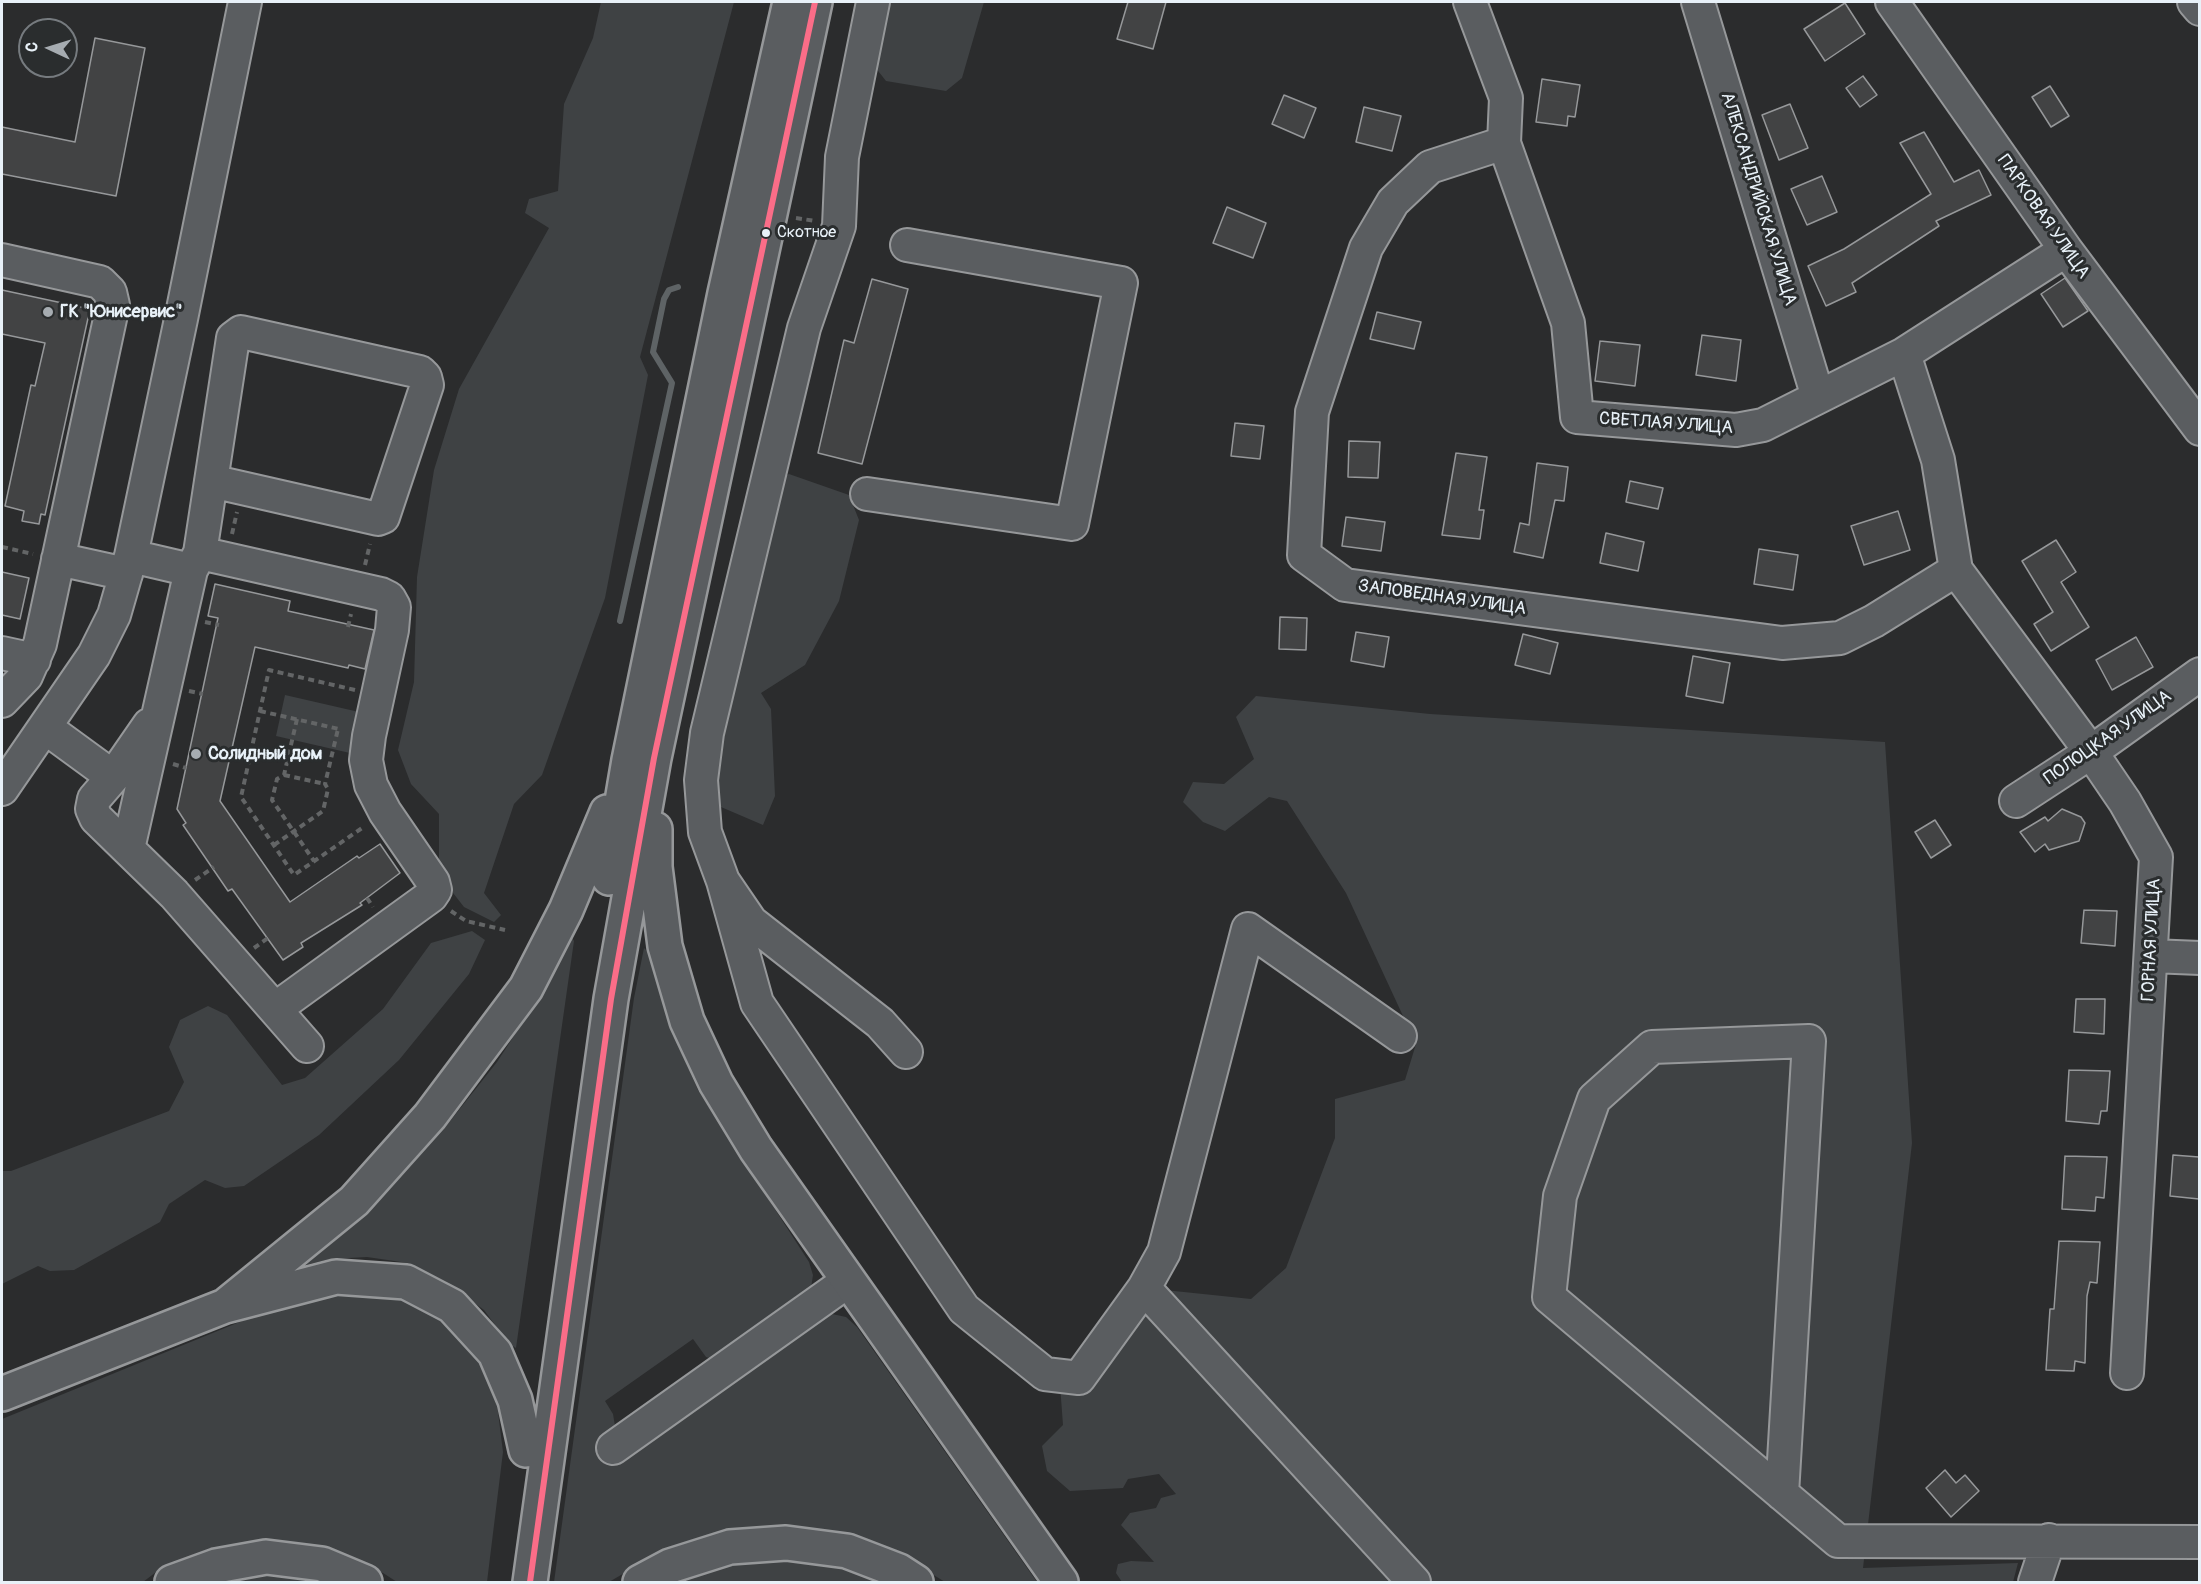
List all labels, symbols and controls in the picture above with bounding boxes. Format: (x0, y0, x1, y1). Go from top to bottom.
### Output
north arrow (18, 18, 78, 78)
text: С (22, 41, 42, 53)
street label: АЛЕКСАНДРИЙСКАЯ УЛИЦА (1715, 90, 1801, 308)
street label: ПАРКОВАЯ УЛИЦА (1992, 151, 2094, 283)
place label: Скотное (777, 223, 836, 243)
marker: Скотное (760, 227, 772, 239)
place label: ГК "Юнисервис" (60, 301, 183, 323)
marker: ГК "Юнисервис" (41, 305, 55, 319)
street label: СВЕТЛАЯ УЛИЦА (1598, 409, 1734, 439)
street label: ЗАПОВЕДНАЯ УЛИЦА (1357, 576, 1527, 620)
street label: ПОЛОЦКАЯ УЛИЦА (2040, 686, 2176, 790)
place label: Солидный дом (208, 743, 322, 765)
marker: Солидный дом (189, 747, 203, 761)
street label: ГОРНАЯ УЛИЦА (2138, 878, 2166, 1002)

